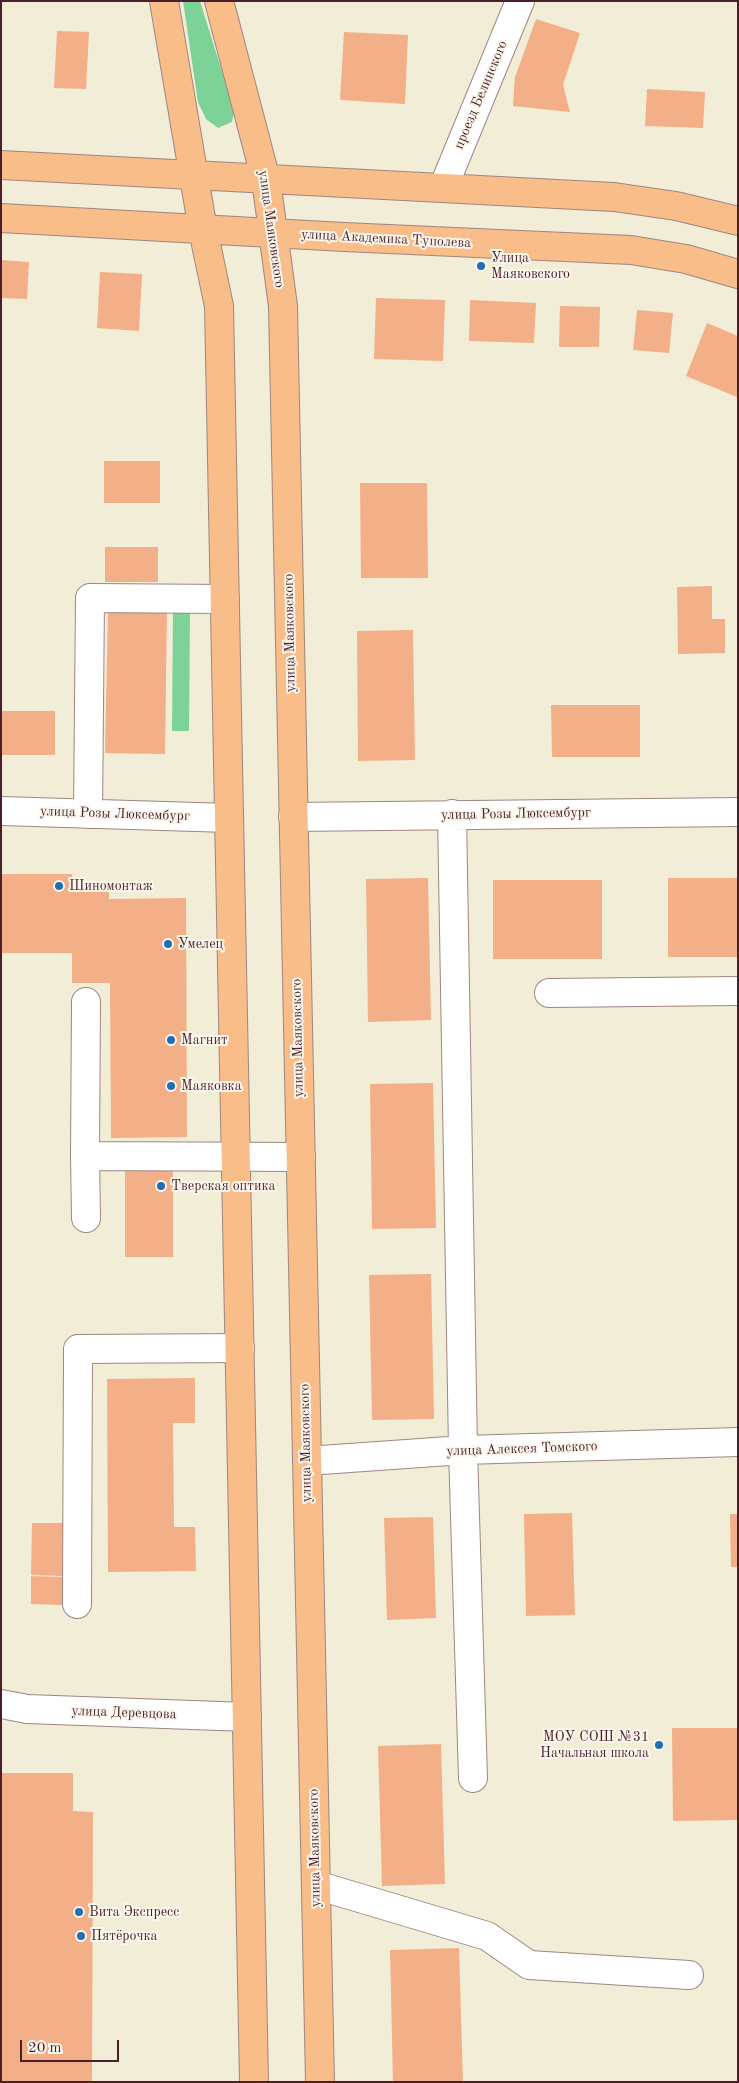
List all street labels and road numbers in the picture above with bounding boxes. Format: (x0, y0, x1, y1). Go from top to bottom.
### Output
street label: проезд Белинского (451, 38, 511, 152)
street label: улица Маяковского (254, 169, 288, 289)
street label: улица Академика Туполева (301, 226, 471, 252)
street label: улица Маяковского (281, 573, 299, 693)
street label: улица Розы Люксембург (40, 803, 190, 825)
street label: улица Розы Люксембург (441, 804, 591, 824)
street label: улица Маяковского (289, 978, 307, 1098)
street label: улица Маяковского (297, 1383, 315, 1503)
street label: улица Алексея Томского (446, 1438, 598, 1460)
street label: улица Деревцова (71, 1703, 177, 1723)
street label: улица Маяковского (306, 1788, 324, 1908)

